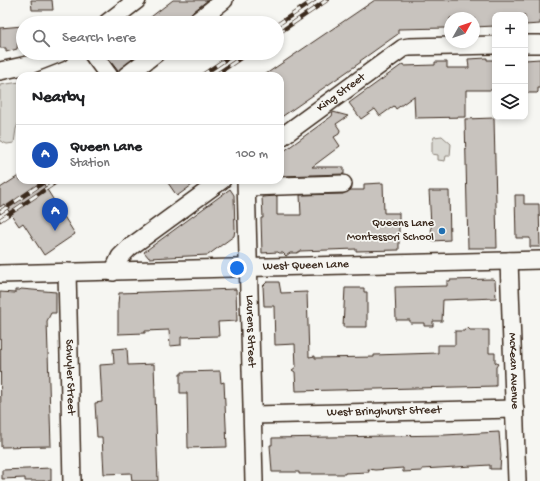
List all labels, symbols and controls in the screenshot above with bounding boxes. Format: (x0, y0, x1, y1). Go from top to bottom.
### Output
north arrow (444, 12, 480, 48)
map controls (492, 12, 528, 120)
button: + (492, 12, 528, 48)
search box (16, 16, 284, 60)
icon: search (30, 27, 52, 49)
text: Search here (62, 29, 136, 47)
button: − (492, 48, 528, 84)
street label: King Street (314, 70, 369, 115)
button: layers (492, 84, 528, 120)
text: Nearby (32, 88, 85, 108)
text: Queen Lane (70, 138, 142, 156)
text: A (41, 147, 49, 162)
text: 100 m (236, 147, 268, 162)
text: Station (70, 156, 110, 171)
pin: A (42, 198, 68, 231)
place label: Queens Lane Montessori School (347, 217, 435, 245)
marker: Queens Lane Montessori School (437, 226, 447, 236)
your location (227, 258, 247, 278)
street label: West Queen Lane (263, 258, 350, 274)
street label: Laurens Street (242, 295, 258, 368)
street label: McKean Avenue (505, 332, 521, 410)
street label: Schuyler Street (62, 339, 77, 416)
street label: West Bringhurst Street (326, 404, 443, 420)

